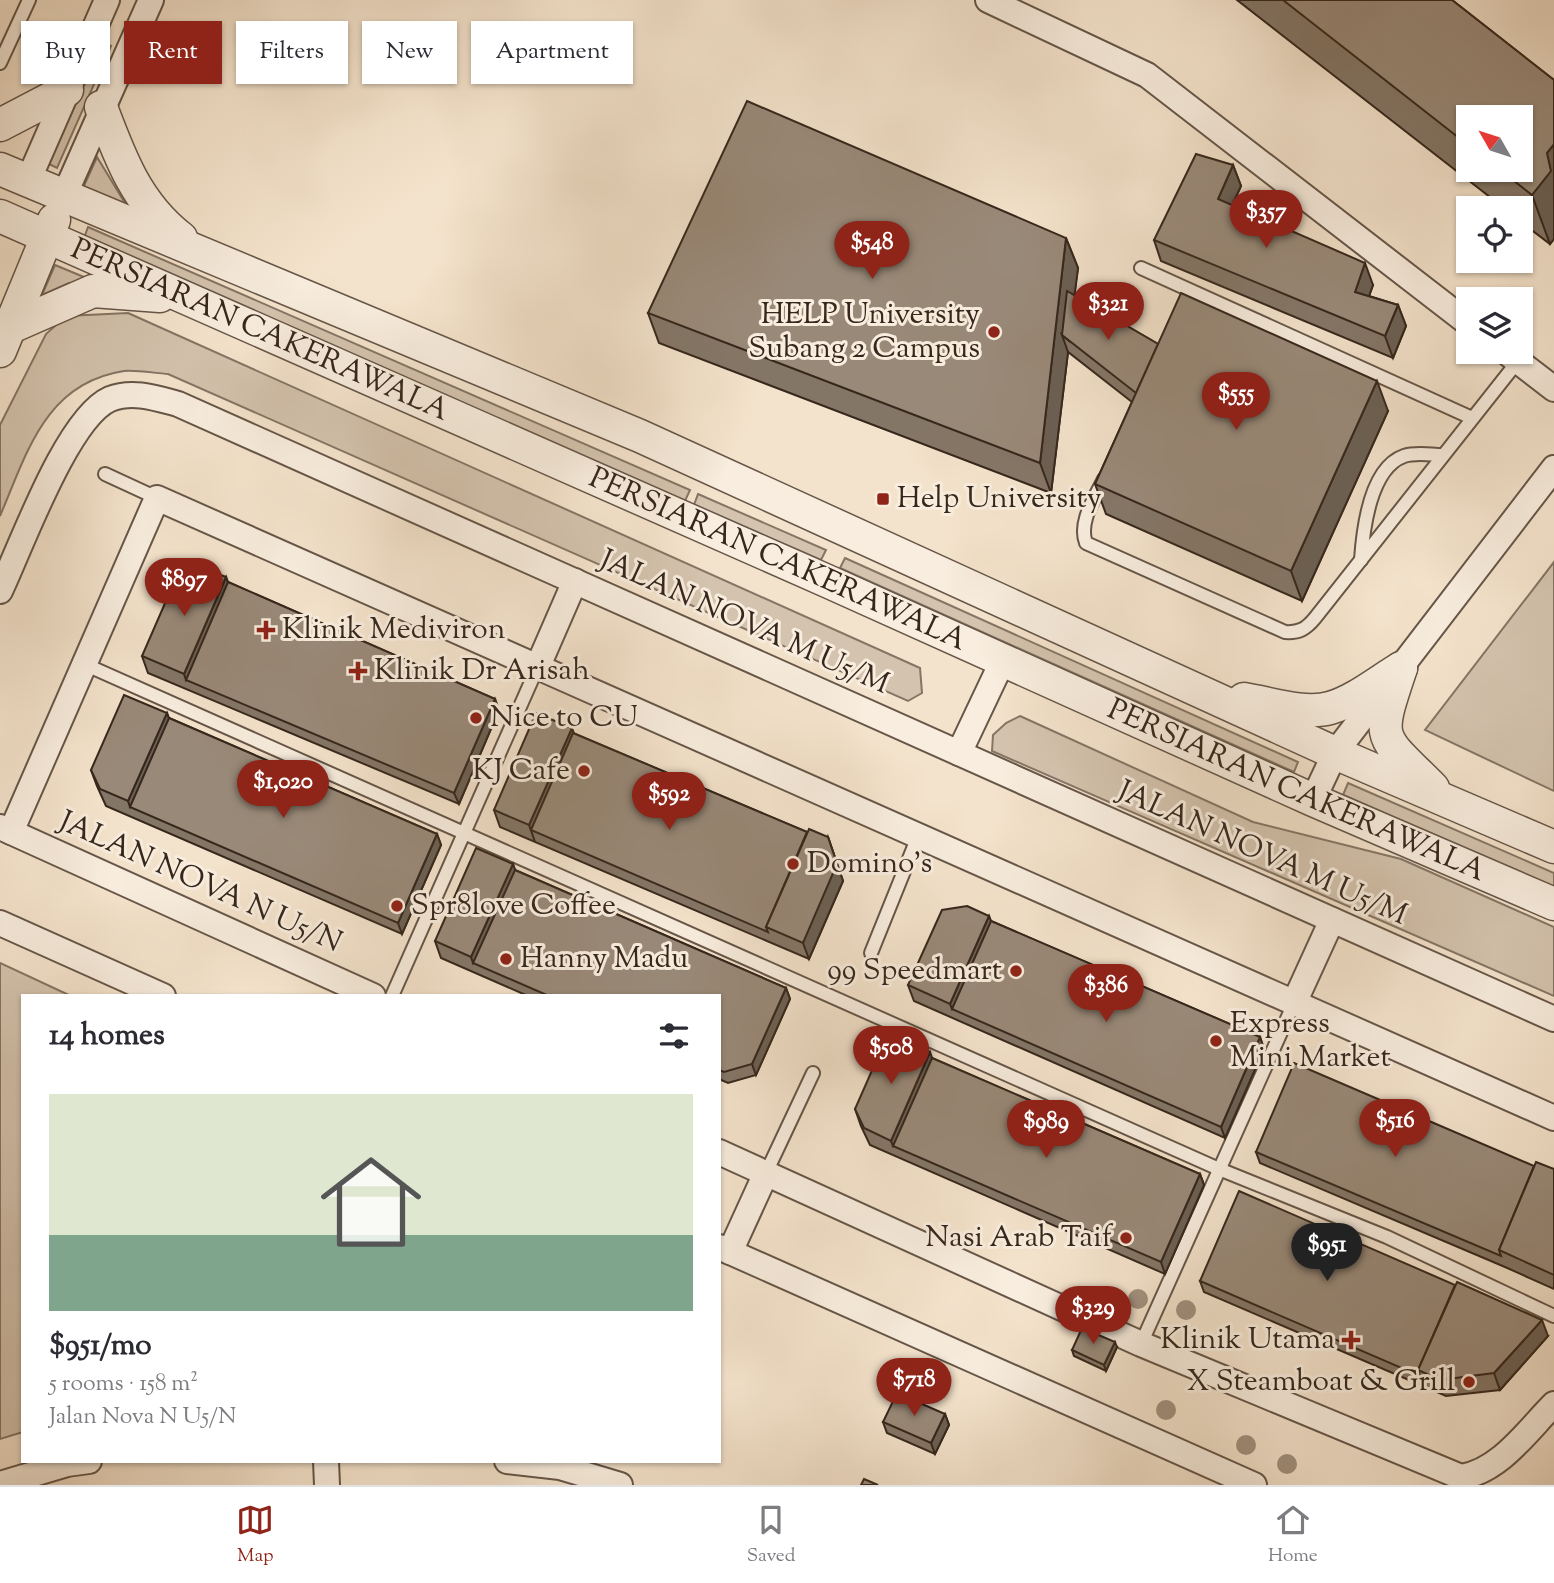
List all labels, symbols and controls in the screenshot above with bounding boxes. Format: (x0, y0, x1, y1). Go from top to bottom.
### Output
chip: Buy (21, 21, 110, 84)
chip: Rent (124, 21, 222, 84)
chip: Filters (236, 21, 348, 84)
chip: New (362, 21, 457, 84)
chip: Apartment (471, 21, 633, 84)
north arrow (1456, 105, 1533, 182)
map controls (1456, 105, 1533, 364)
pin: $357 (1225, 190, 1307, 250)
text: $357 (1246, 196, 1286, 229)
button: locate (1456, 196, 1533, 273)
pin: $548 (831, 222, 913, 281)
text: $548 (850, 227, 894, 260)
street label: PERSIARAN CAKERAWALA (64, 228, 456, 433)
pin: $321 (1067, 282, 1149, 342)
button: layers (1456, 287, 1533, 364)
text: $321 (1088, 288, 1128, 321)
place label: HELP University Subang 2 Campus (748, 294, 980, 371)
marker: HELP University Subang 2 Campus (986, 324, 1002, 340)
pin: $555 (1195, 372, 1277, 432)
text: $555 (1218, 378, 1254, 411)
street label: PERSIARAN CAKERAWALA (582, 457, 973, 663)
place label: Help University (897, 478, 1102, 521)
marker: Help University (875, 491, 891, 507)
street label: JALAN NOVA M U5/M (590, 539, 896, 706)
pin: $897 (143, 558, 225, 618)
text: $897 (161, 564, 207, 597)
place label: Klinik Mediviron (282, 609, 506, 652)
marker: Klinik Mediviron (256, 620, 276, 640)
place label: Klinik Dr Arisah (374, 650, 590, 693)
marker: Klinik Dr Arisah (348, 661, 368, 681)
street label: PERSIARAN CAKERAWALA (1100, 688, 1492, 893)
place label: Nice to CU (490, 697, 638, 740)
marker: Nice to CU (468, 710, 484, 726)
place label: KJ Cafe (472, 750, 570, 793)
pin: $1,020 (226, 760, 340, 820)
marker: KJ Cafe (576, 763, 592, 779)
text: $1,020 (253, 766, 313, 799)
street label: JALAN NOVA M U5/M (1108, 770, 1414, 937)
pin: $592 (628, 772, 710, 832)
text: $592 (648, 778, 690, 811)
street label: JALAN NOVA N U5/N (50, 800, 348, 965)
place label: Domino's (807, 843, 932, 886)
marker: Domino's (785, 856, 801, 872)
place label: Spr8love Coffee (411, 885, 616, 928)
marker: Spr8love Coffee (389, 898, 405, 914)
place label: Hanny Madu (520, 938, 688, 981)
place label: 99 Speedmart (827, 950, 1002, 993)
marker: Hanny Madu (498, 951, 514, 967)
marker: 99 Speedmart (1008, 963, 1024, 979)
pin: $386 (1065, 964, 1147, 1024)
text: $386 (1084, 970, 1128, 1003)
place label: Express Mini Market (1230, 1003, 1391, 1080)
text: 14 homes (49, 1015, 165, 1058)
icon: filters (655, 1017, 693, 1055)
pin: $508 (850, 1026, 932, 1086)
text: $508 (869, 1032, 913, 1065)
marker: Express Mini Market (1208, 1033, 1224, 1049)
pin: $989 (1005, 1100, 1087, 1160)
pin: $516 (1354, 1100, 1436, 1159)
text: $516 (1375, 1105, 1415, 1138)
text: $989 (1023, 1106, 1069, 1139)
icon: home (308, 1139, 434, 1265)
place label: Nasi Arab Taif (925, 1217, 1114, 1260)
pin: $951 (1286, 1224, 1368, 1283)
text: $951 (1307, 1229, 1347, 1262)
marker: Nasi Arab Taif (1118, 1230, 1134, 1246)
pin: $329 (1052, 1286, 1134, 1346)
text: $329 (1071, 1292, 1115, 1325)
place label: Klinik Utama (1160, 1319, 1335, 1362)
text: $951/mo (49, 1325, 152, 1368)
marker: Klinik Utama (1341, 1330, 1361, 1350)
pin: $718 (873, 1358, 955, 1418)
place label: X Steamboat & Grill (1187, 1361, 1455, 1404)
text: $718 (892, 1364, 936, 1397)
text: 5 rooms · 158 m² (49, 1368, 198, 1401)
marker: X Steamboat & Grill (1461, 1374, 1477, 1390)
text: Jalan Nova N U5/N (49, 1401, 236, 1434)
tab: Map (236, 1501, 274, 1570)
tab: Saved (747, 1501, 795, 1570)
tab: Home (1268, 1501, 1318, 1570)

